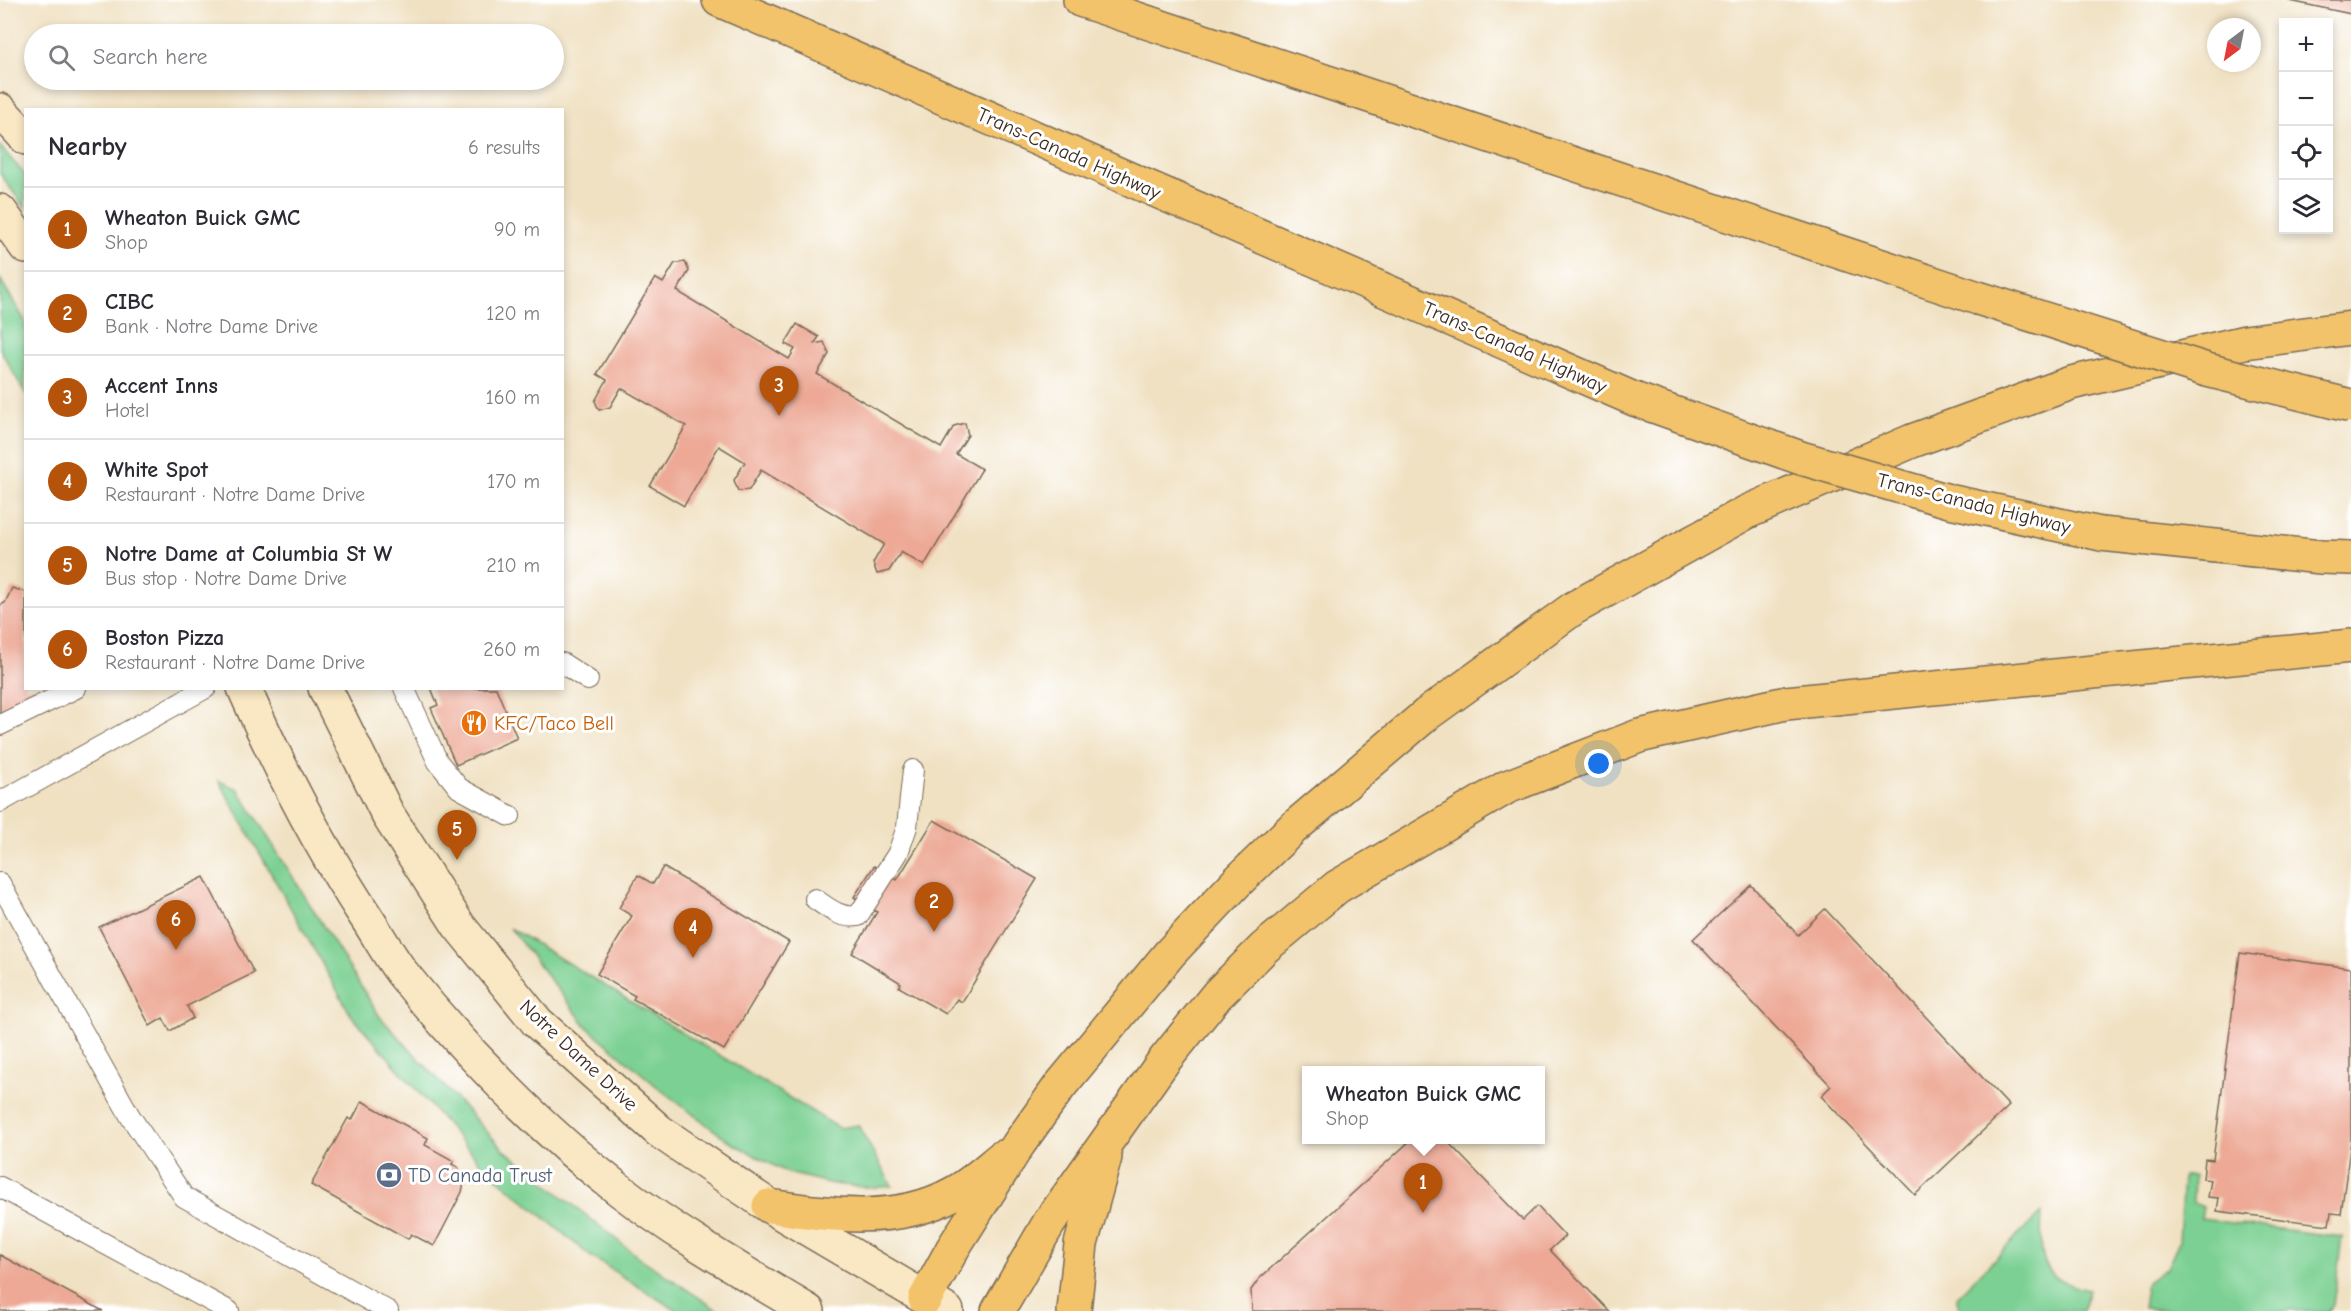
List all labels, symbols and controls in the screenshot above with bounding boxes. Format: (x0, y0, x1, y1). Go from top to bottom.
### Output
north arrow (2207, 18, 2261, 72)
map controls (2279, 18, 2333, 234)
button: + (2279, 18, 2333, 72)
search box (24, 24, 564, 90)
icon: search (45, 41, 78, 74)
text: Search here (93, 44, 208, 70)
button: − (2279, 72, 2333, 126)
street label: Trans-Canada Highway (973, 103, 1164, 204)
button: locate (2279, 126, 2333, 180)
text: Nearby (48, 132, 127, 162)
text: 6 results (468, 136, 540, 159)
button: layers (2279, 180, 2333, 234)
text: Wheaton Buick GMC (105, 205, 300, 231)
text: 1 (64, 218, 71, 241)
text: 90 m (494, 218, 540, 241)
text: Shop (105, 231, 148, 254)
text: CIBC (105, 289, 154, 315)
street label: Trans-Canada Highway (1419, 297, 1610, 398)
text: 2 (63, 302, 72, 325)
text: 120 m (486, 302, 540, 325)
text: Bank · Notre Dame Drive (105, 315, 318, 338)
pin: 3 (760, 366, 798, 416)
text: Accent Inns (105, 373, 218, 399)
text: 3 (63, 386, 72, 409)
text: 160 m (486, 386, 540, 409)
text: Hotel (105, 399, 149, 422)
text: White Spot (105, 457, 208, 483)
street label: Trans-Canada Highway (1875, 468, 2073, 539)
text: 4 (63, 470, 72, 493)
text: 170 m (487, 470, 540, 493)
text: Restaurant · Notre Dame Drive (105, 483, 365, 506)
text: Notre Dame at Columbia St W (105, 541, 392, 567)
text: 5 (62, 554, 73, 577)
text: 210 m (486, 554, 540, 577)
text: Bus stop · Notre Dame Drive (105, 567, 347, 590)
text: Boston Pizza (105, 625, 224, 651)
text: 6 (62, 638, 73, 661)
text: 260 m (483, 638, 540, 661)
text: Restaurant · Notre Dame Drive (105, 651, 365, 674)
restaurant icon: KFC/Taco Bell (459, 708, 489, 738)
place label: KFC/Taco Bell (494, 712, 614, 735)
your location (1584, 749, 1613, 778)
pin: 5 (438, 810, 476, 860)
pin: 2 (914, 882, 954, 932)
pin: 6 (156, 900, 195, 950)
pin: 4 (674, 908, 712, 958)
street label: Notre Dame Drive (515, 995, 642, 1116)
popup (1302, 1066, 1545, 1144)
text: Wheaton Buick GMC (1326, 1081, 1521, 1107)
text: Shop (1326, 1107, 1369, 1130)
bank icon: TD Canada Trust (374, 1160, 404, 1190)
place label: TD Canada Trust (408, 1164, 553, 1187)
pin: 1 (1404, 1164, 1442, 1213)

